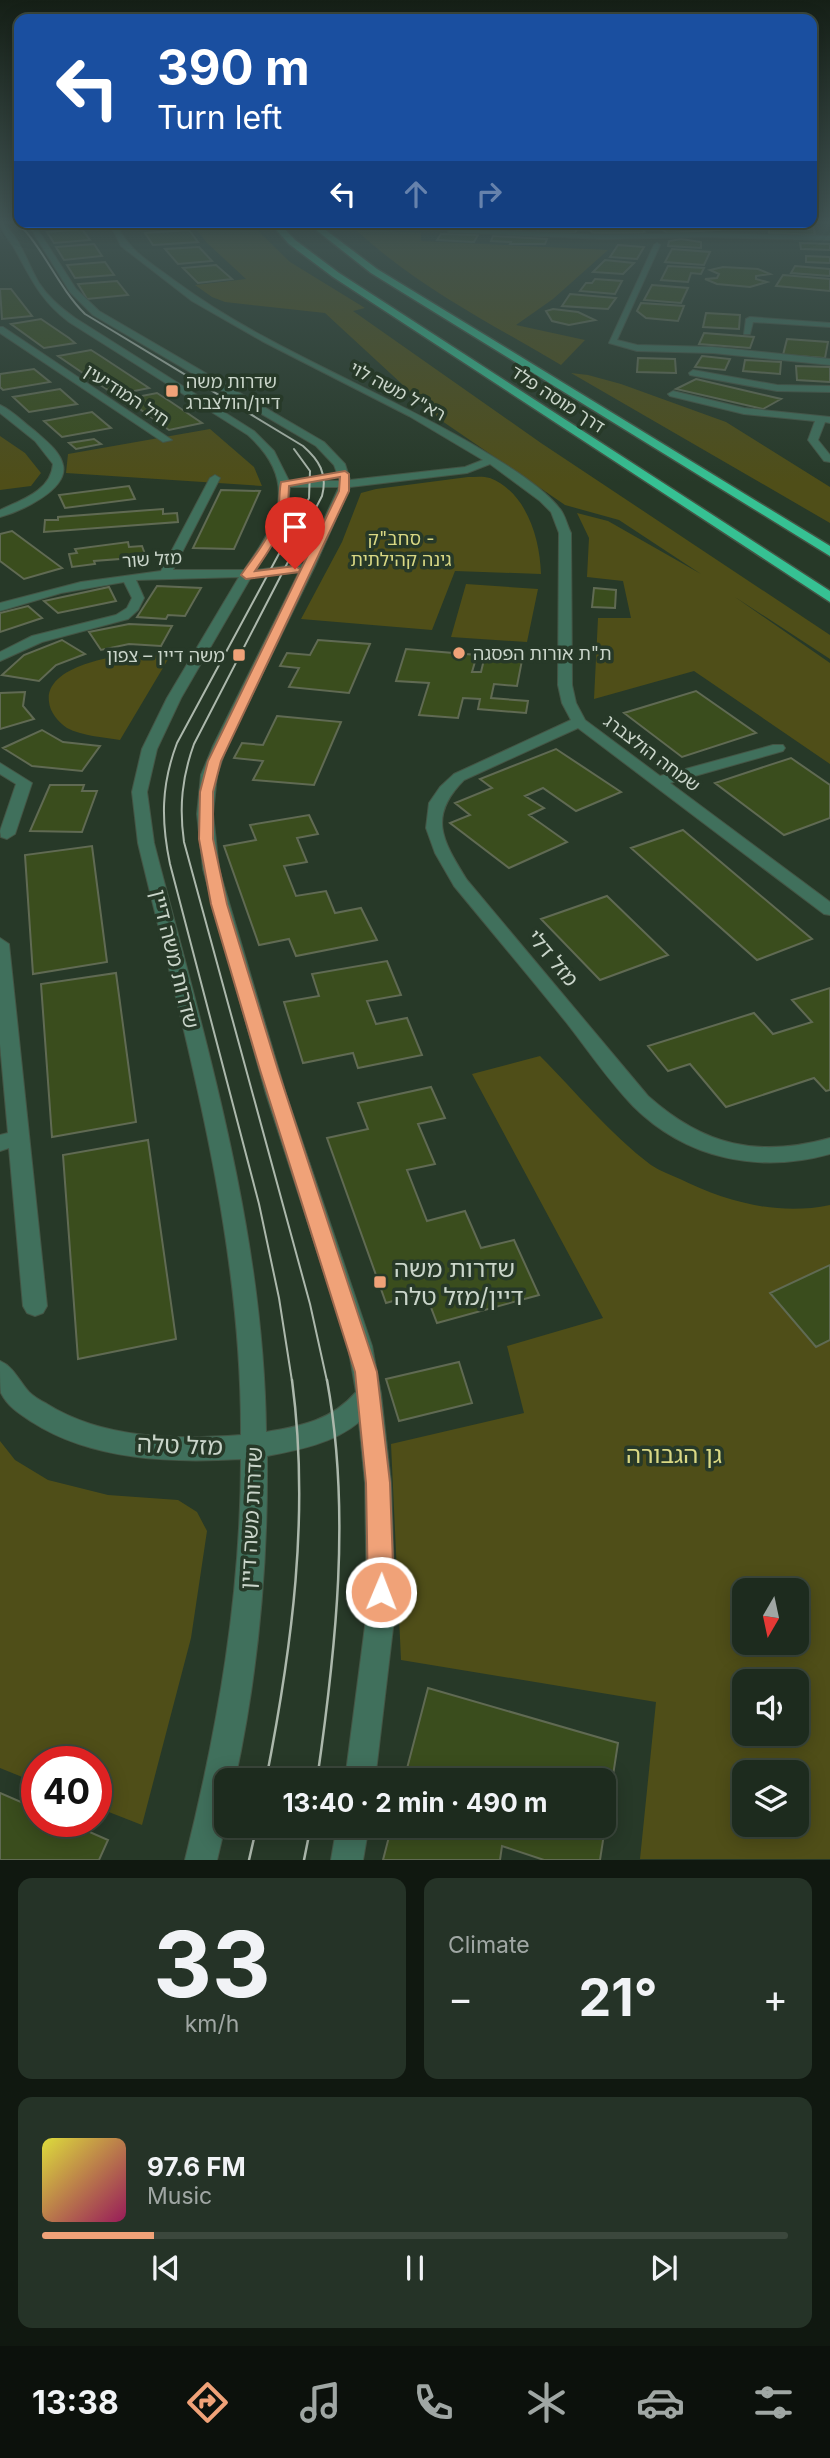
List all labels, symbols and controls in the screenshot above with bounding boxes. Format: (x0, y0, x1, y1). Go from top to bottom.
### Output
text: 390 m (157, 38, 310, 97)
icon: left (42, 42, 133, 133)
text: Turn left (157, 98, 282, 137)
icon: left (324, 175, 362, 213)
icon: ahead (397, 175, 435, 213)
icon: right (470, 175, 508, 213)
street label: רא"ל משה לוי (347, 357, 449, 425)
street label: חיל המודיעין (81, 360, 173, 430)
street label: דרך מוסה פלד (507, 361, 609, 437)
place label: שדרות משה דיין/הולצברג (186, 371, 281, 413)
marker: שדרות משה דיין/הולצברג (164, 383, 180, 399)
pin (265, 497, 325, 569)
icon: arrive (276, 508, 314, 546)
park label: סחב"ק - גינה קהילתית (350, 528, 452, 570)
street label: מזל שור (121, 546, 183, 572)
place label: ת"ת אורות הפסגה (473, 643, 611, 664)
place label: משה דיין – צפון (107, 645, 225, 666)
marker: ת"ת אורות הפסגה (451, 645, 467, 661)
marker: משה דיין – צפון (231, 647, 247, 663)
street label: שמחה הולצברג (600, 710, 704, 796)
street label: שדרות משה דיין (146, 887, 204, 1031)
street label: מזל דלי (522, 925, 584, 991)
place label: שדרות משה דיין/מזל טלה (394, 1254, 524, 1311)
marker: שדרות משה דיין/מזל טלה (372, 1274, 388, 1290)
street label: מזל טלה (137, 1429, 223, 1461)
park label: גן הגבורה (626, 1440, 722, 1469)
street label: שדרות משה דיין (235, 1446, 267, 1590)
position arrow (344, 1555, 418, 1629)
north arrow (732, 1578, 808, 1656)
map controls (732, 1578, 809, 1837)
button: sound (732, 1669, 809, 1746)
speed limit sign: 40 (21, 1746, 112, 1837)
button: layers (732, 1760, 809, 1837)
text: 13:40 · 2 min · 490 m (282, 1787, 548, 1818)
text: 33 (153, 1909, 271, 2019)
text: Climate (448, 1931, 530, 1959)
text: 21° (578, 1966, 658, 2029)
text: − (448, 1975, 473, 2021)
text: + (763, 1975, 788, 2021)
text: km/h (185, 2010, 239, 2038)
text: 97.6 FM (147, 2151, 246, 2182)
text: Music (147, 2182, 212, 2210)
icon: previous (147, 2249, 185, 2287)
icon: pause (396, 2249, 434, 2287)
icon: next (645, 2249, 683, 2287)
icon: directions (183, 2378, 232, 2427)
icon: music (296, 2378, 345, 2427)
icon: phone (409, 2378, 458, 2427)
icon: climate (522, 2378, 571, 2427)
icon: car (636, 2378, 685, 2427)
icon: filters (749, 2378, 798, 2427)
text: 13:38 (32, 2383, 119, 2422)

